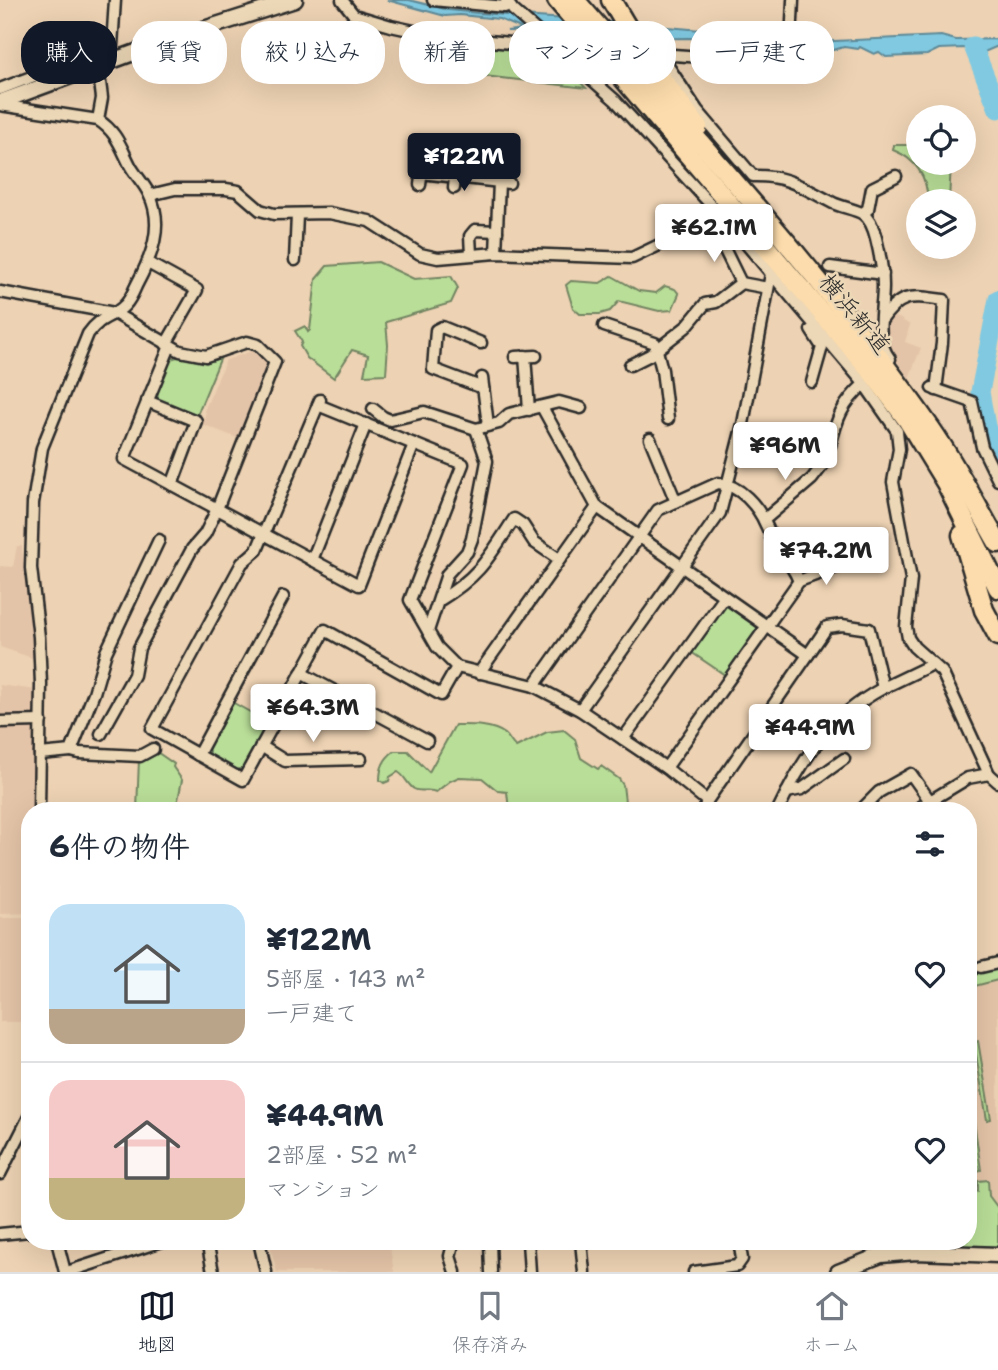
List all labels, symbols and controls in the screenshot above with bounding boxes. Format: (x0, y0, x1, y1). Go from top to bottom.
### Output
chip: 購入 (21, 21, 117, 84)
chip: 賃貸 (131, 21, 227, 84)
chip: 絞り込み (241, 21, 385, 84)
chip: 新着 (399, 21, 495, 84)
chip: マンション (509, 21, 676, 84)
chip: 一戸建て (690, 21, 834, 84)
map controls (906, 105, 976, 259)
button: locate (906, 105, 976, 175)
pin: ¥122M (415, 134, 513, 193)
text: ¥122M (424, 141, 504, 171)
button: layers (906, 189, 976, 259)
pin: ¥62.1M (657, 204, 771, 264)
text: ¥62.1M (671, 212, 757, 242)
street label: 横浜新道 (812, 267, 898, 361)
pin: ¥96M (744, 422, 826, 482)
text: ¥96M (749, 430, 821, 460)
pin: ¥74.2M (769, 528, 883, 587)
text: ¥74.2M (780, 535, 872, 565)
pin: ¥64.3M (256, 684, 370, 744)
text: ¥64.3M (267, 692, 359, 722)
pin: ¥44.9M (753, 704, 867, 764)
text: ¥44.9M (765, 712, 855, 742)
icon: filters (911, 825, 949, 863)
text: 6件の物件 (49, 826, 190, 867)
text: ¥122M (266, 919, 371, 960)
icon: home (105, 932, 189, 1016)
icon: heart (911, 955, 949, 993)
text: 5部屋 · 143 m² (266, 964, 426, 994)
text: 一戸建て (266, 998, 358, 1028)
text: ¥44.9M (266, 1095, 384, 1136)
icon: home (105, 1108, 189, 1192)
icon: heart (911, 1131, 949, 1169)
text: 2部屋 · 52 m² (266, 1140, 418, 1170)
text: マンション (266, 1174, 380, 1204)
tab: 地図 (138, 1287, 176, 1357)
tab: 保存済み (452, 1287, 528, 1357)
tab: ホーム (804, 1287, 860, 1357)

